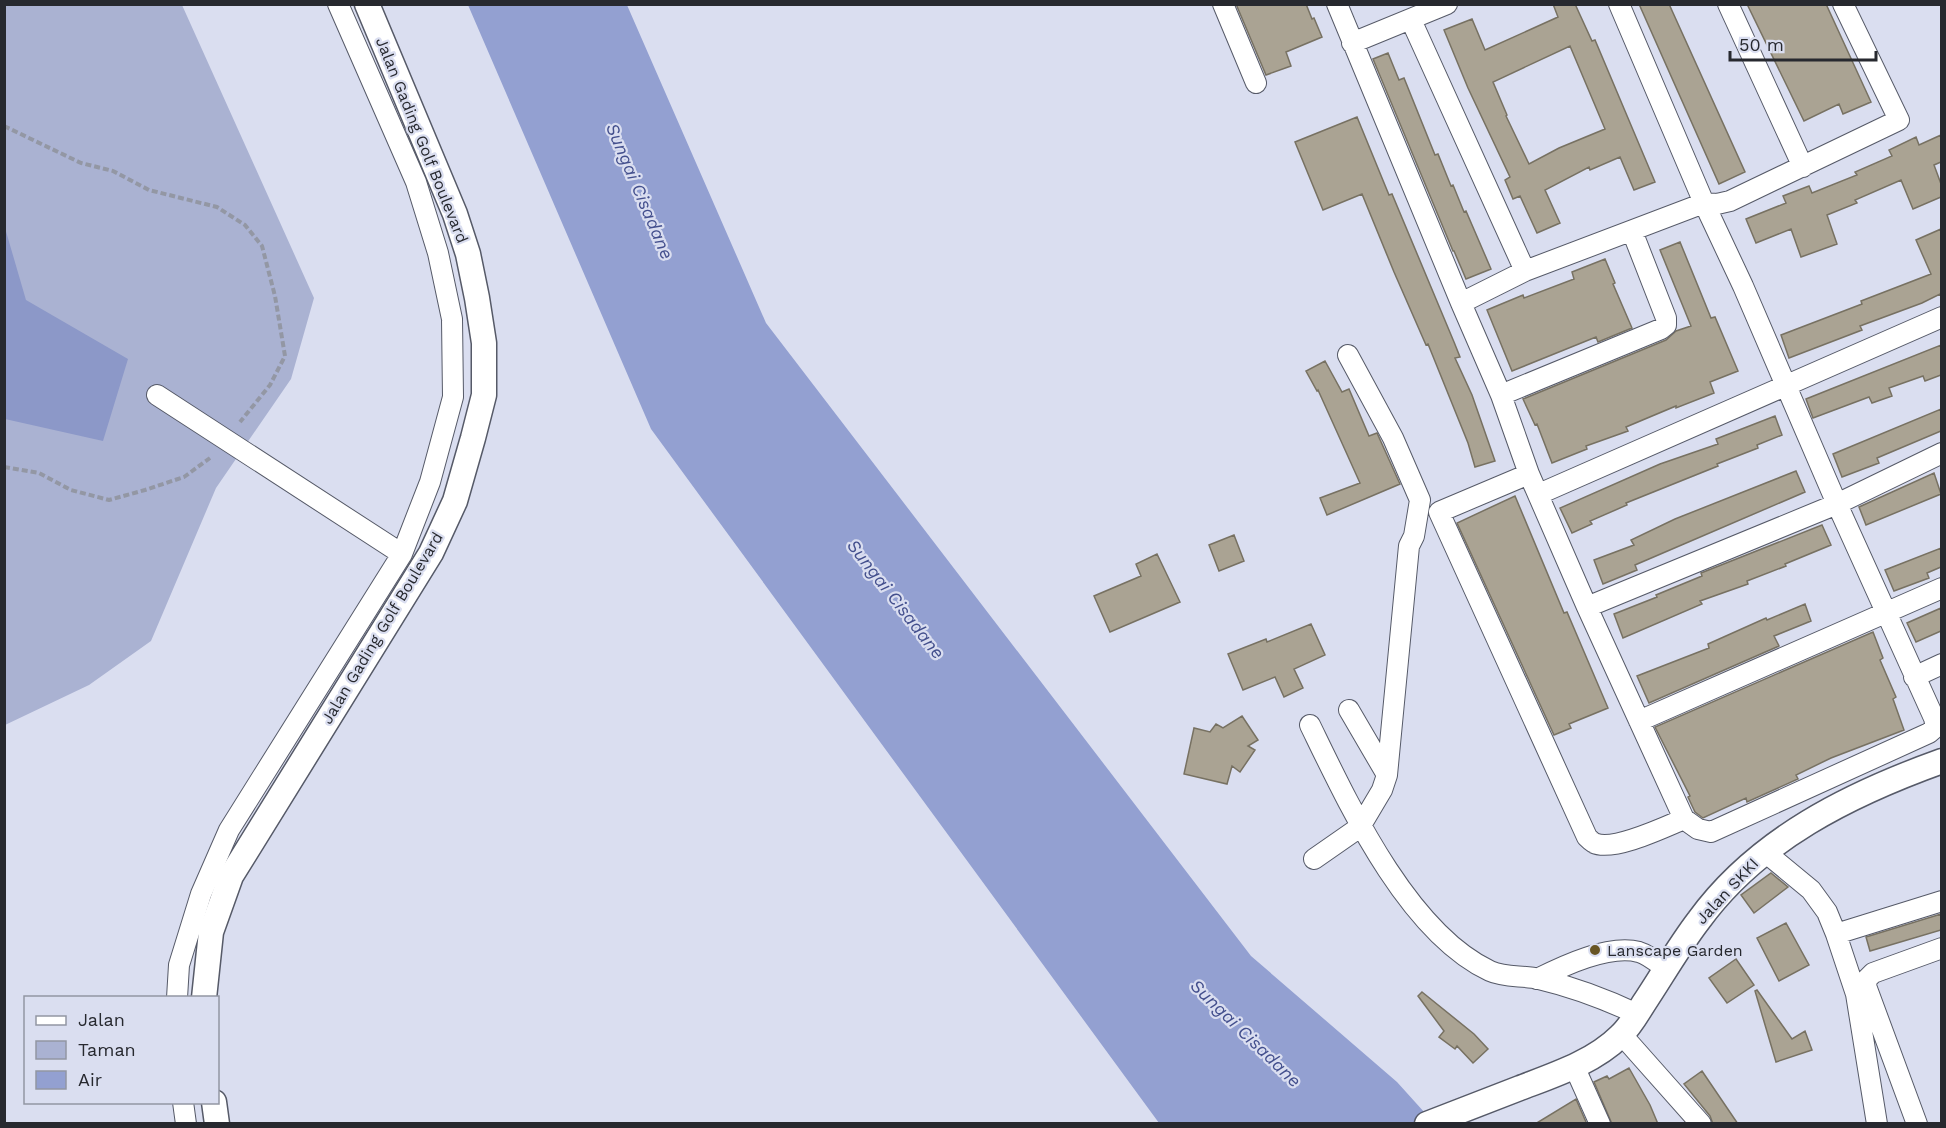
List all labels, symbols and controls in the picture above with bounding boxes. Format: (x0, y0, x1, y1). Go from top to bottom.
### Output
scale bar (1730, 24, 1876, 62)
street label: Jalan Gading Golf Boulevard (372, 34, 472, 246)
text: 50 m (1739, 34, 1784, 55)
water label: Sungai Cisadane (602, 120, 678, 262)
street label: Jalan Gading Golf Boulevard (317, 529, 447, 727)
water label: Sungai Cisadane (843, 535, 949, 663)
street label: Jalan SKKI (1692, 854, 1762, 928)
place label: Lanscape Garden (1607, 941, 1743, 960)
marker: Lanscape Garden (1588, 943, 1602, 957)
water label: Sungai Cisadane (1186, 975, 1306, 1091)
legend (24, 996, 219, 1104)
text: Jalan (78, 1009, 125, 1030)
text: Taman (78, 1039, 136, 1060)
text: Air (78, 1069, 102, 1090)

